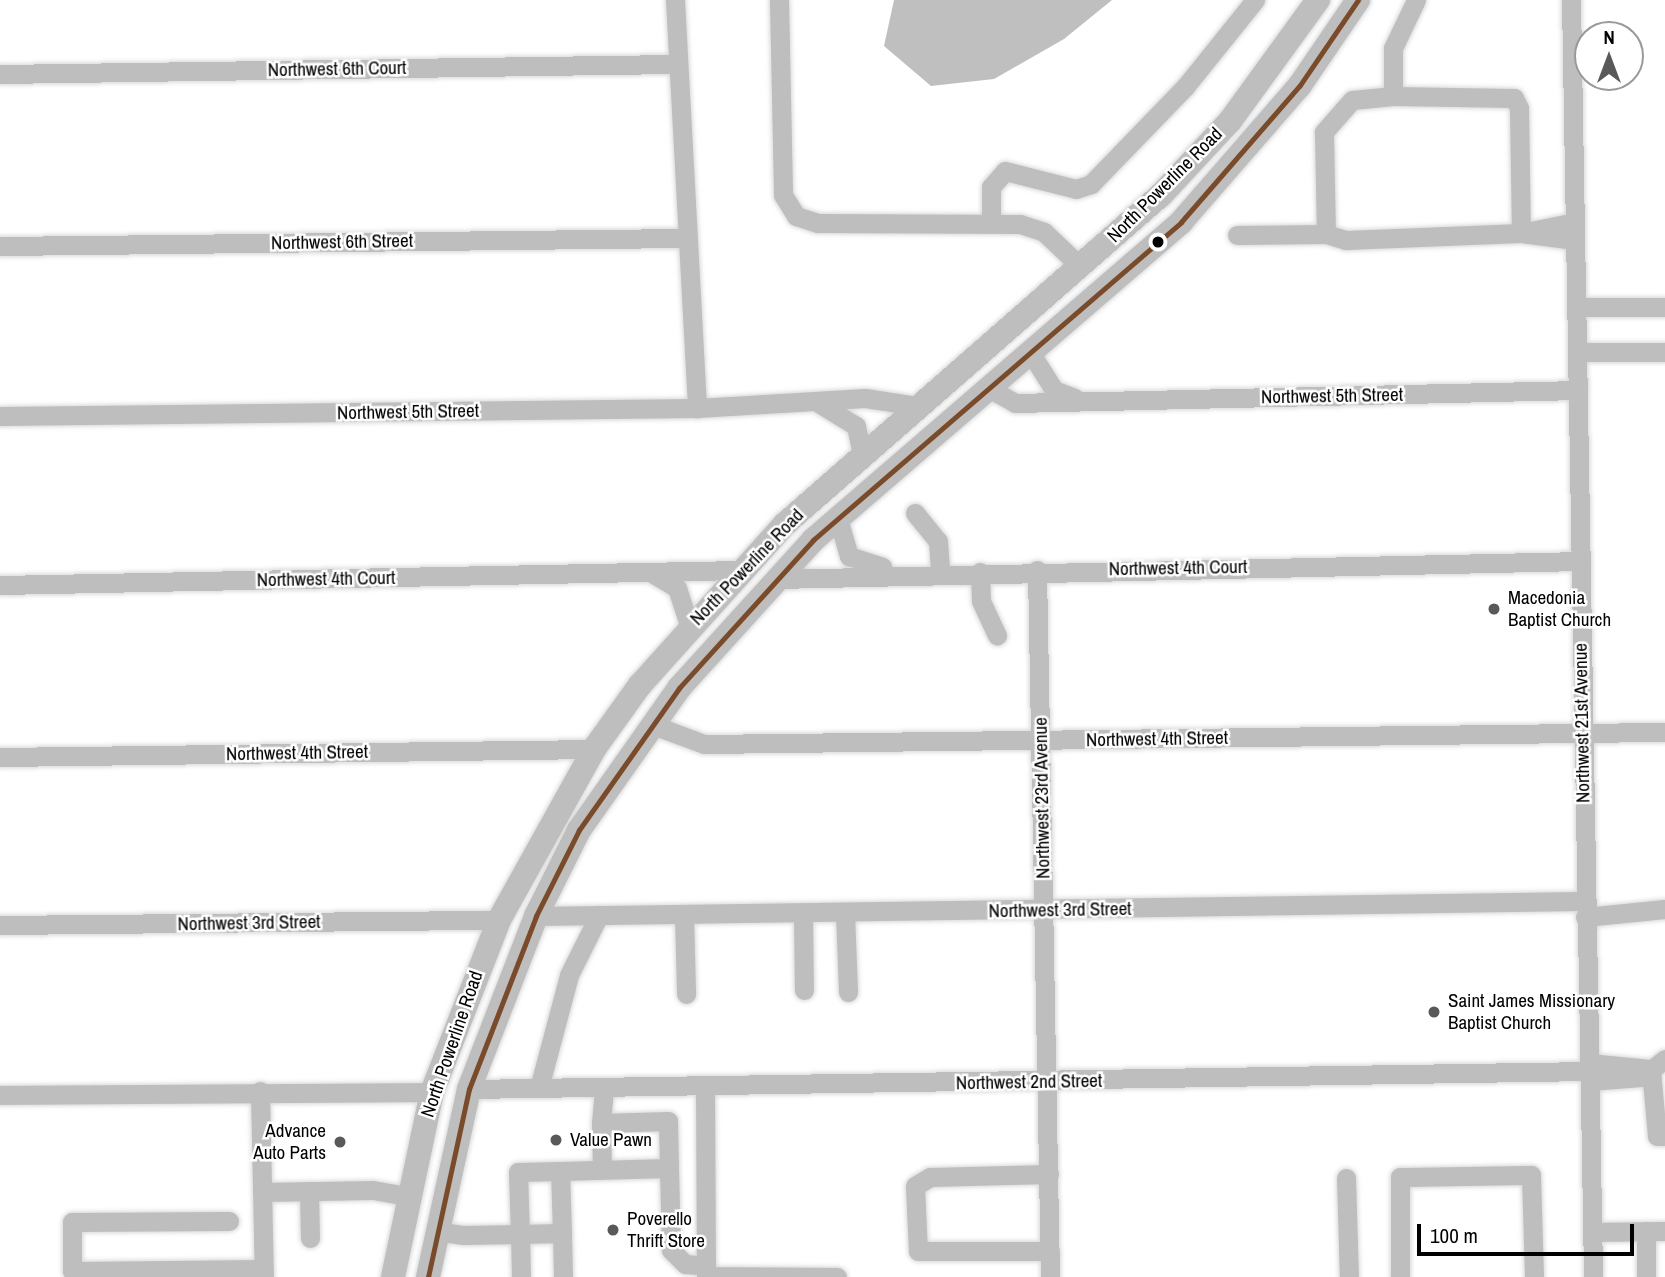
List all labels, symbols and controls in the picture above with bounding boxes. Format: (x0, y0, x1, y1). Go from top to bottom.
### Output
north arrow (1574, 21, 1644, 91)
text: N (1603, 24, 1615, 50)
street label: Northwest 6th Court (268, 56, 406, 82)
street label: North Powerline Road (1103, 123, 1227, 247)
street label: Northwest 6th Street (271, 229, 413, 255)
unlabelled marker (1151, 235, 1165, 249)
street label: Northwest 5th Street (1261, 383, 1403, 409)
street label: Northwest 5th Street (337, 399, 479, 425)
street label: North Powerline Road (686, 504, 808, 630)
street label: Northwest 4th Court (1109, 555, 1247, 581)
street label: Northwest 4th Court (257, 566, 395, 592)
place label: Macedonia Baptist Church (1508, 587, 1611, 631)
marker: Macedonia Baptist Church (1486, 601, 1502, 617)
street label: Northwest 21st Avenue (1569, 642, 1595, 804)
street label: Northwest 23rd Avenue (1029, 717, 1055, 879)
street label: Northwest 4th Street (1086, 726, 1228, 752)
street label: Northwest 4th Street (226, 740, 368, 766)
street label: Northwest 3rd Street (988, 897, 1132, 923)
street label: Northwest 3rd Street (177, 910, 321, 936)
street label: North Powerline Road (416, 968, 488, 1120)
place label: Saint James Missionary Baptist Church (1448, 990, 1615, 1034)
marker: Saint James Missionary Baptist Church (1426, 1004, 1442, 1020)
street label: Northwest 2nd Street (956, 1069, 1102, 1095)
place label: Advance Auto Parts (253, 1120, 326, 1164)
place label: Value Pawn (570, 1129, 652, 1151)
marker: Value Pawn (548, 1132, 564, 1148)
marker: Advance Auto Parts (332, 1134, 348, 1150)
place label: Poverello Thrift Store (627, 1208, 705, 1252)
scale bar (1420, 1210, 1637, 1254)
text: 100 m (1430, 1221, 1478, 1250)
marker: Poverello Thrift Store (605, 1222, 621, 1238)

